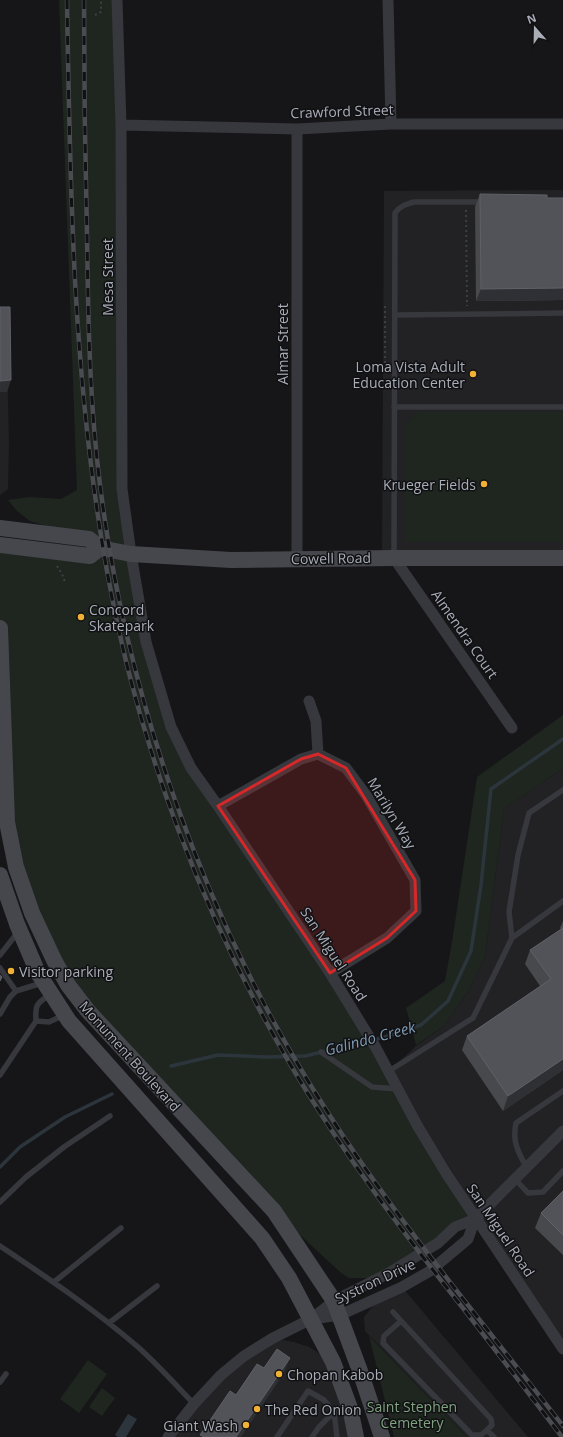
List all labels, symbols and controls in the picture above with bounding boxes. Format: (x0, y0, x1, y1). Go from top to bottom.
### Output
north arrow (515, 8, 555, 48)
text: N (525, 10, 538, 27)
street label: Crawford Street (290, 100, 394, 122)
street label: Mesa Street (98, 238, 117, 316)
street label: Almar Street (273, 303, 292, 385)
place label: Loma Vista Adult Education Center (353, 357, 465, 392)
marker: Loma Vista Adult Education Center (468, 369, 478, 379)
place label: Krueger Fields (383, 475, 476, 494)
marker: Krueger Fields (479, 479, 489, 489)
street label: Cowell Road (291, 548, 371, 568)
street label: Almendra Court (427, 586, 503, 682)
place label: Concord Skatepark (89, 600, 155, 635)
marker: Concord Skatepark (76, 612, 86, 622)
street label: Marilyn Way (363, 774, 421, 853)
street label: San Miguel Road (297, 903, 371, 1005)
place label: Visitor parking (19, 962, 113, 981)
marker: Visitor parking (6, 966, 16, 976)
street label: Monument Boulevard (75, 997, 185, 1115)
water label: Galindo Creek (323, 1016, 418, 1060)
street label: San Miguel Road (463, 1180, 539, 1280)
street label: Systron Drive (332, 1254, 419, 1308)
place label: Chopan Kabob (287, 1365, 383, 1384)
marker: Chopan Kabob (274, 1369, 284, 1379)
park label: Saint Stephen Cemetery (367, 1397, 457, 1432)
place label: The Red Onion (265, 1400, 362, 1419)
marker: The Red Onion (252, 1404, 262, 1414)
place label: Giant Wash (163, 1416, 238, 1435)
marker: Giant Wash (241, 1420, 251, 1430)

